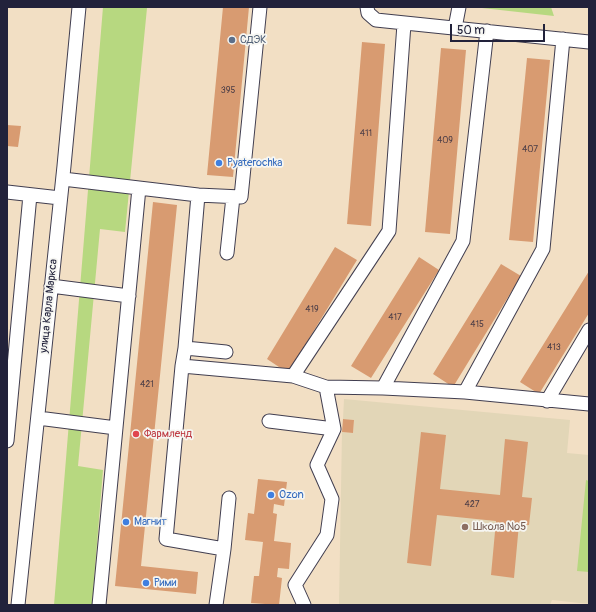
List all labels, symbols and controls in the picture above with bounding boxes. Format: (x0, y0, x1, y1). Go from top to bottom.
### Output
scale bar (452, 16, 547, 42)
text: 50 m (457, 23, 485, 38)
place label: СДЭК (240, 33, 266, 47)
marker: СДЭК (227, 35, 237, 45)
house number: 395 (221, 86, 235, 96)
house number: 411 (360, 129, 372, 139)
house number: 409 (437, 136, 453, 146)
house number: 407 (522, 145, 538, 155)
place label: Pyaterochka (227, 156, 282, 170)
marker: Pyaterochka (214, 158, 224, 168)
street label: улица Карла Маркса (38, 258, 60, 354)
house number: 419 (305, 305, 319, 315)
house number: 417 (388, 313, 402, 323)
house number: 415 (470, 320, 484, 330)
house number: 413 (547, 343, 561, 353)
house number: 421 (140, 380, 154, 390)
place label: Фармленд (144, 427, 192, 441)
marker: Фармленд (131, 429, 141, 439)
place label: Ozon (279, 488, 304, 502)
marker: Ozon (266, 490, 276, 500)
house number: 427 (464, 500, 480, 510)
place label: Магнит (134, 515, 167, 529)
marker: Магнит (121, 517, 131, 527)
place label: Школа №5 (473, 520, 526, 534)
marker: Школа №5 (460, 522, 470, 532)
place label: Рими (154, 576, 177, 590)
marker: Рими (141, 578, 151, 588)

